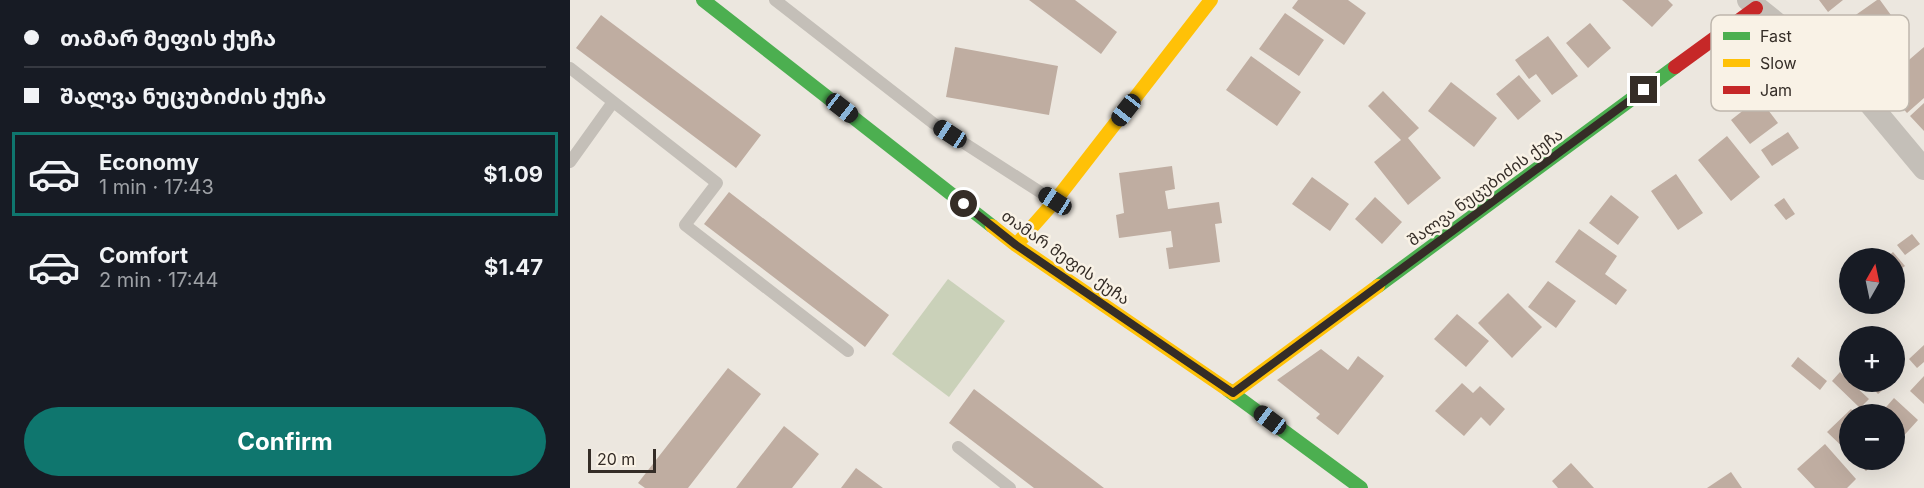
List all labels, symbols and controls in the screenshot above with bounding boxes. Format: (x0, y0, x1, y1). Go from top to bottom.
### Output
legend (1711, 15, 1909, 111)
text: თამარ მეფის ქუჩა (60, 25, 276, 51)
text: Fast (1760, 26, 1792, 46)
text: Slow (1760, 53, 1797, 73)
route end (1630, 76, 1657, 103)
text: Jam (1760, 80, 1792, 100)
text: შალვა ნუცუბიძის ქუჩა (60, 83, 326, 109)
car (822, 90, 862, 126)
car (1108, 90, 1144, 130)
car (930, 117, 970, 151)
street label: შალვა ნუცუბიძის ქუჩა (1404, 124, 1567, 251)
icon: car (27, 147, 81, 201)
text: Economy (99, 149, 199, 175)
text: $1.09 (483, 161, 543, 187)
text: 1 min · 17:43 (99, 175, 214, 199)
car (1035, 184, 1075, 218)
route start (950, 190, 977, 217)
street label: თამარ მეფის ქუჩა (998, 205, 1134, 309)
icon: car (27, 240, 81, 294)
text: Comfort (99, 242, 188, 268)
north arrow (1839, 248, 1905, 314)
map controls (1839, 248, 1905, 470)
text: $1.47 (484, 254, 543, 280)
text: 2 min · 17:44 (99, 268, 218, 292)
button: + (1839, 326, 1905, 392)
car (1250, 402, 1290, 438)
button: − (1839, 404, 1905, 470)
button: Confirm (24, 407, 546, 476)
scale bar (588, 446, 656, 474)
text: 20 m (597, 449, 635, 469)

